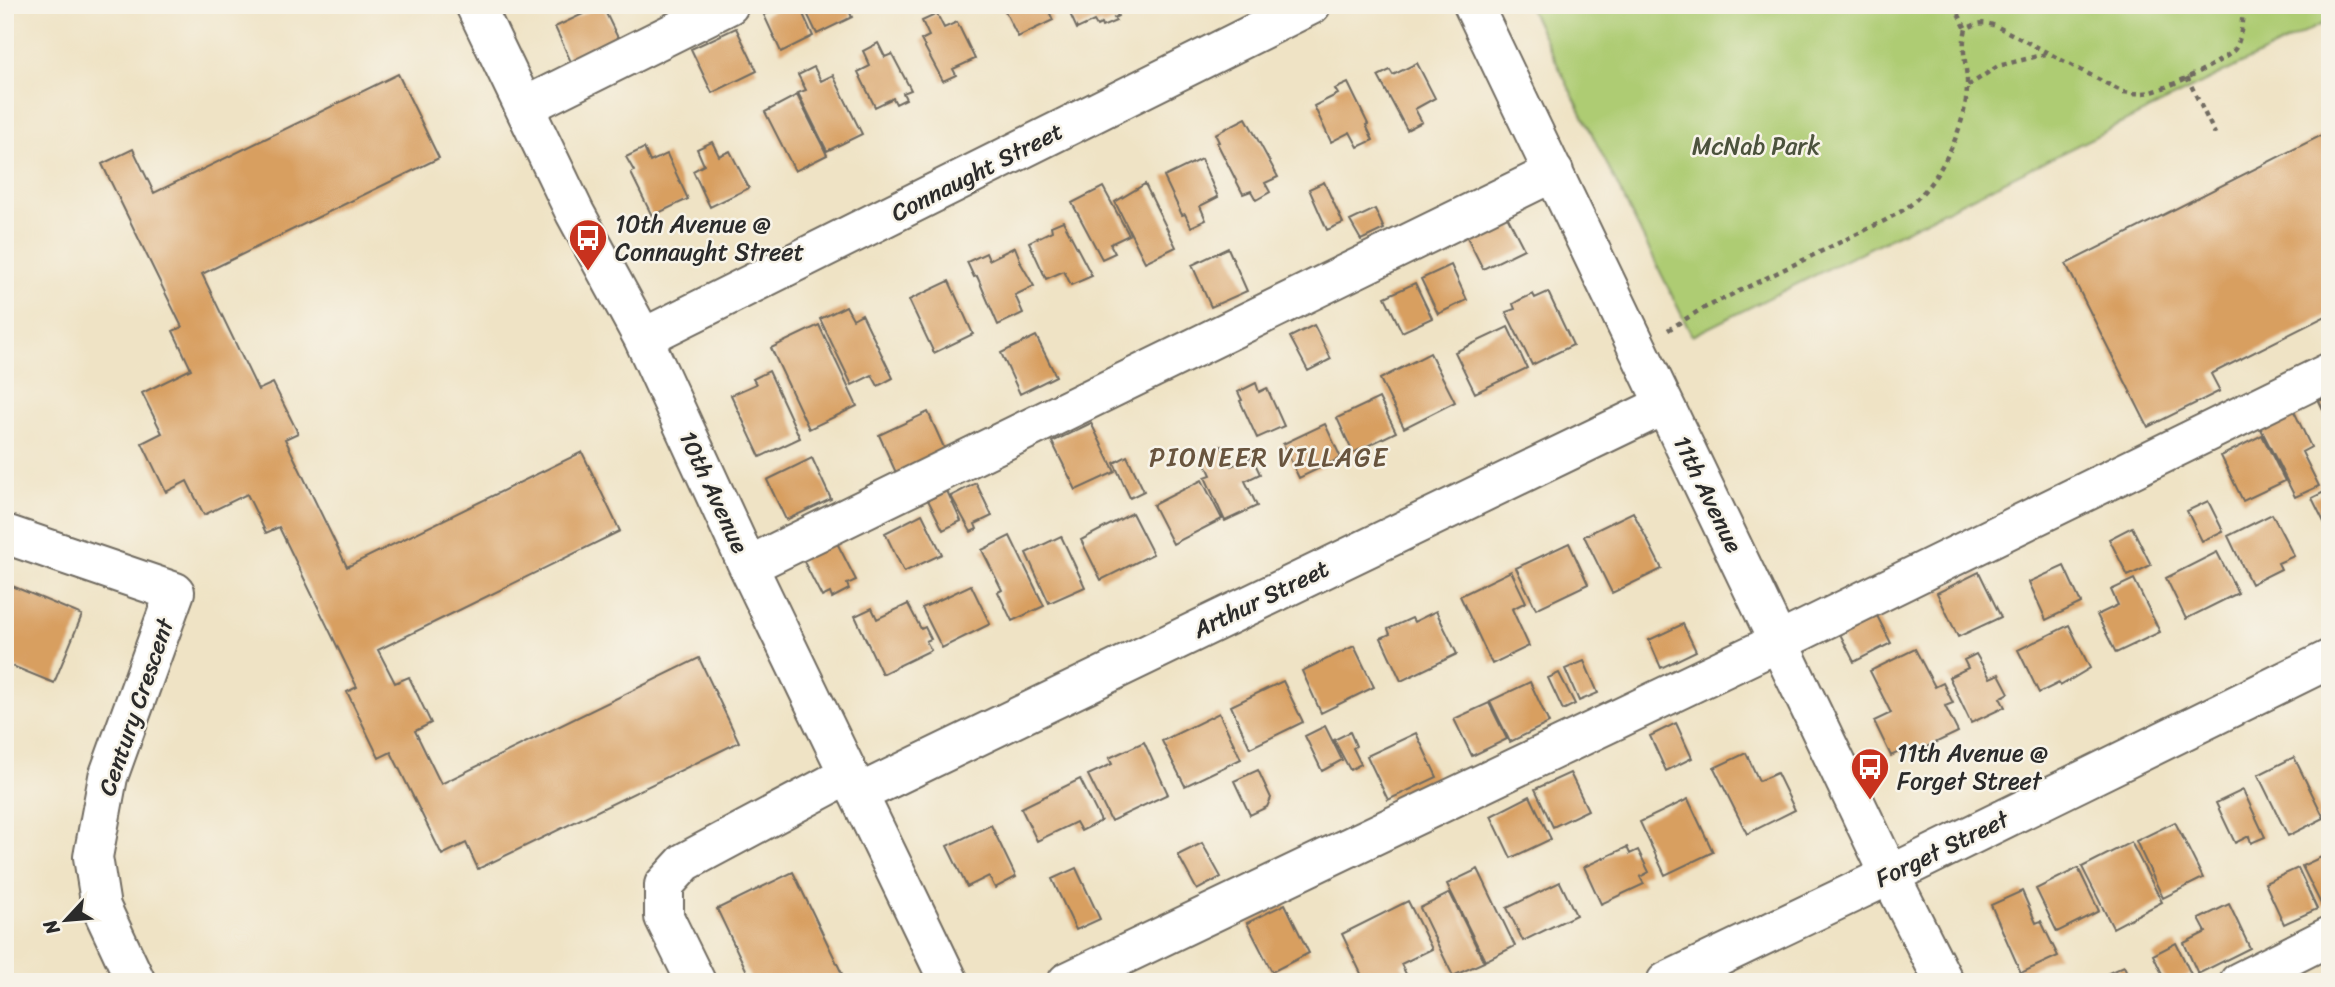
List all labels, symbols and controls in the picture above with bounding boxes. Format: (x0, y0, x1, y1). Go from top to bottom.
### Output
street label: Connaught Street (883, 110, 1071, 234)
park label: McNab Park (1692, 125, 1820, 167)
place label: 10th Avenue @ Connaught Street (615, 203, 804, 273)
bus stop icon: 10th Avenue @ Connaught Street (567, 217, 609, 272)
street label: 10th Avenue (667, 424, 761, 561)
street label: 11th Avenue (1661, 428, 1755, 560)
district label: PIONEER VILLAGE (1149, 434, 1389, 480)
street label: Arthur Street (1185, 548, 1336, 651)
street label: Century Crescent (86, 611, 186, 801)
place label: 11th Avenue @ Forget Street (1897, 732, 2048, 802)
bus stop icon: 11th Avenue @ Forget Street (1849, 746, 1891, 801)
street label: Forget Street (1868, 798, 2017, 900)
north arrow (32, 886, 102, 956)
text: N (33, 913, 69, 941)

